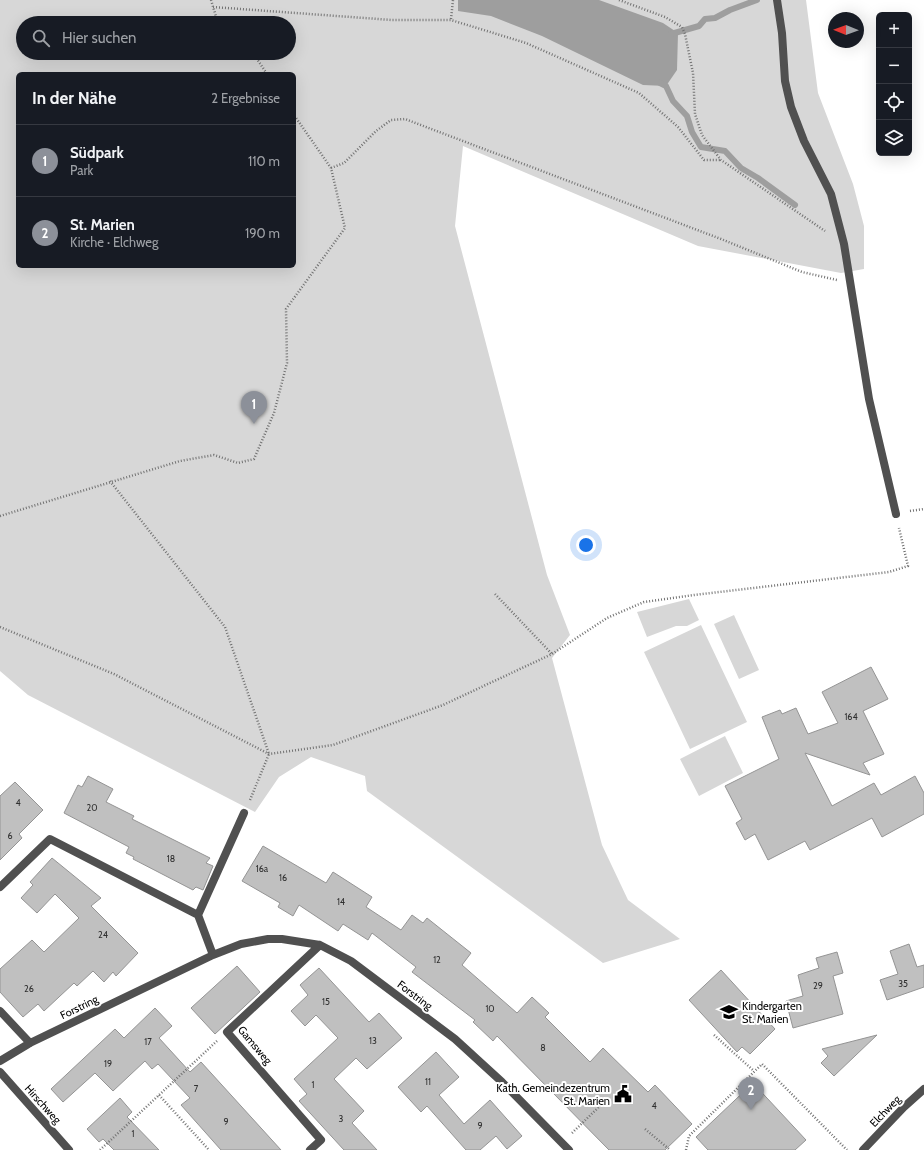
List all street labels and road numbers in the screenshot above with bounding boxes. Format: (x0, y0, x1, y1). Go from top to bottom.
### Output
street label: Forstring (395, 977, 436, 1013)
street label: Forstring (58, 992, 101, 1022)
street label: Gamsweg (235, 1023, 275, 1067)
street label: Hirschweg (22, 1082, 65, 1127)
street label: Elchweg (867, 1092, 904, 1130)

